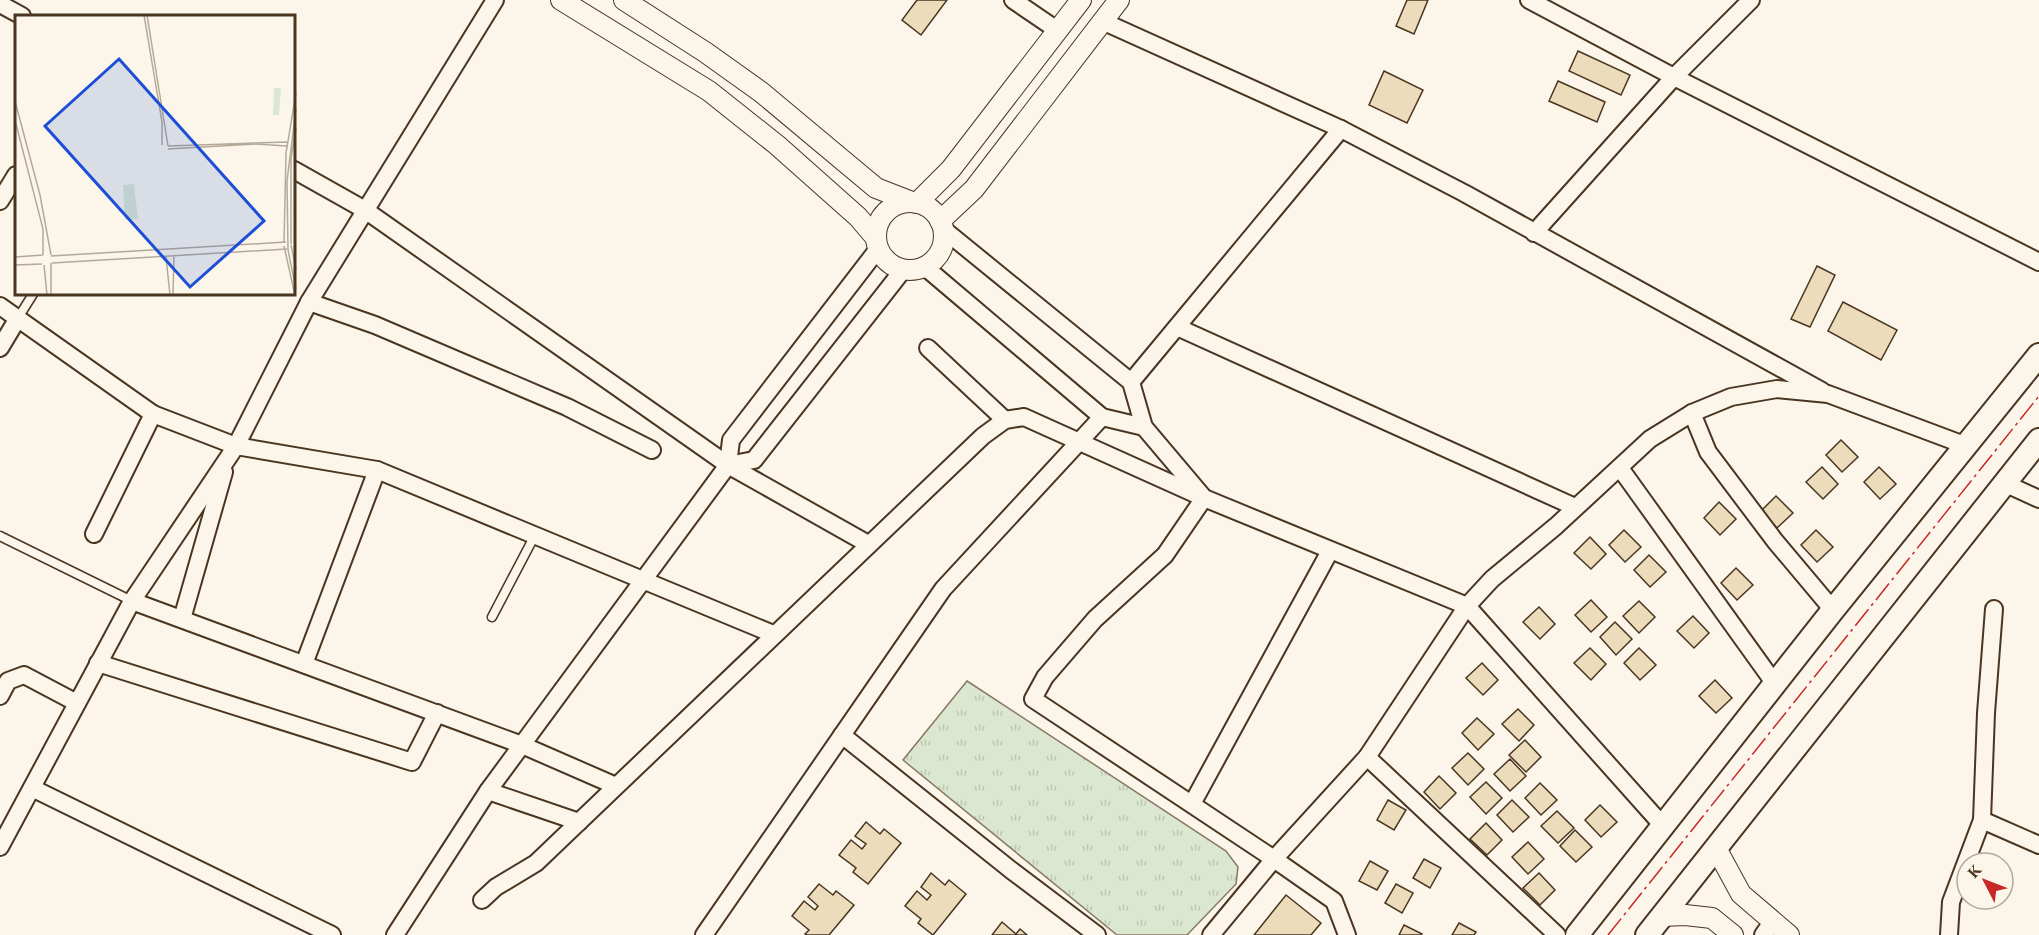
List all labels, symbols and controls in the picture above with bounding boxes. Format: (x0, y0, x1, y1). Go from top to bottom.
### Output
inset map (15, 15, 296, 296)
north arrow (1955, 851, 2015, 911)
text: K (1962, 859, 1988, 884)

